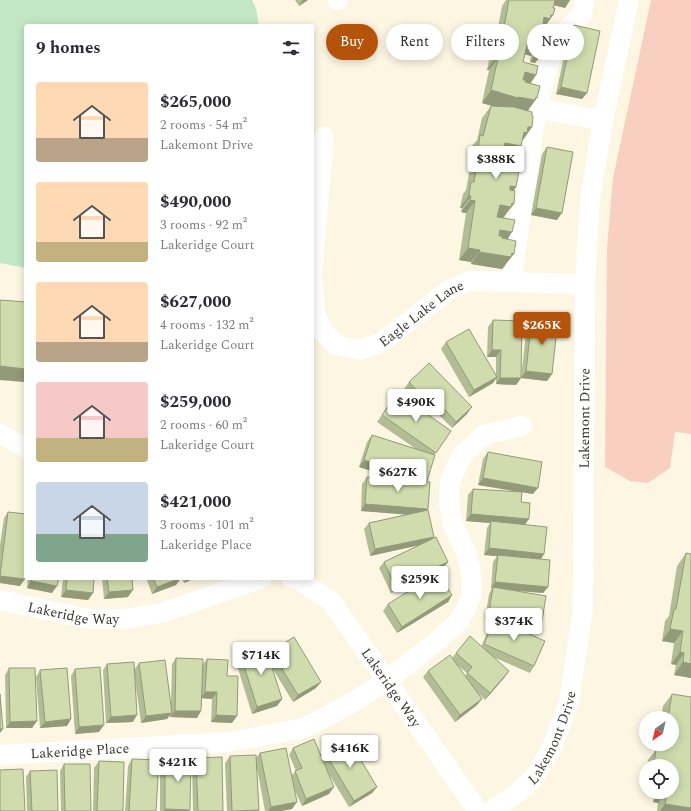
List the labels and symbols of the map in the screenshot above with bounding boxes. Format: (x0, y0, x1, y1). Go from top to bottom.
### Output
pin: $388K (468, 146, 524, 180)
street label: Eagle Lake Lane (374, 274, 467, 352)
pin: $265K (514, 312, 570, 346)
street label: Lakemont Drive (573, 368, 595, 469)
pin: $490K (388, 389, 444, 423)
pin: $627K (370, 459, 426, 493)
pin: $259K (392, 566, 448, 600)
street label: Lakeridge Way (26, 596, 121, 630)
pin: $374K (486, 608, 542, 642)
pin: $714K (233, 642, 289, 676)
street label: Lakeridge Way (356, 643, 427, 732)
street label: Lakemont Drive (523, 689, 581, 790)
north arrow (639, 711, 679, 751)
pin: $416K (322, 735, 378, 769)
street label: Lakeridge Place (30, 737, 130, 764)
pin: $421K (150, 749, 206, 783)

